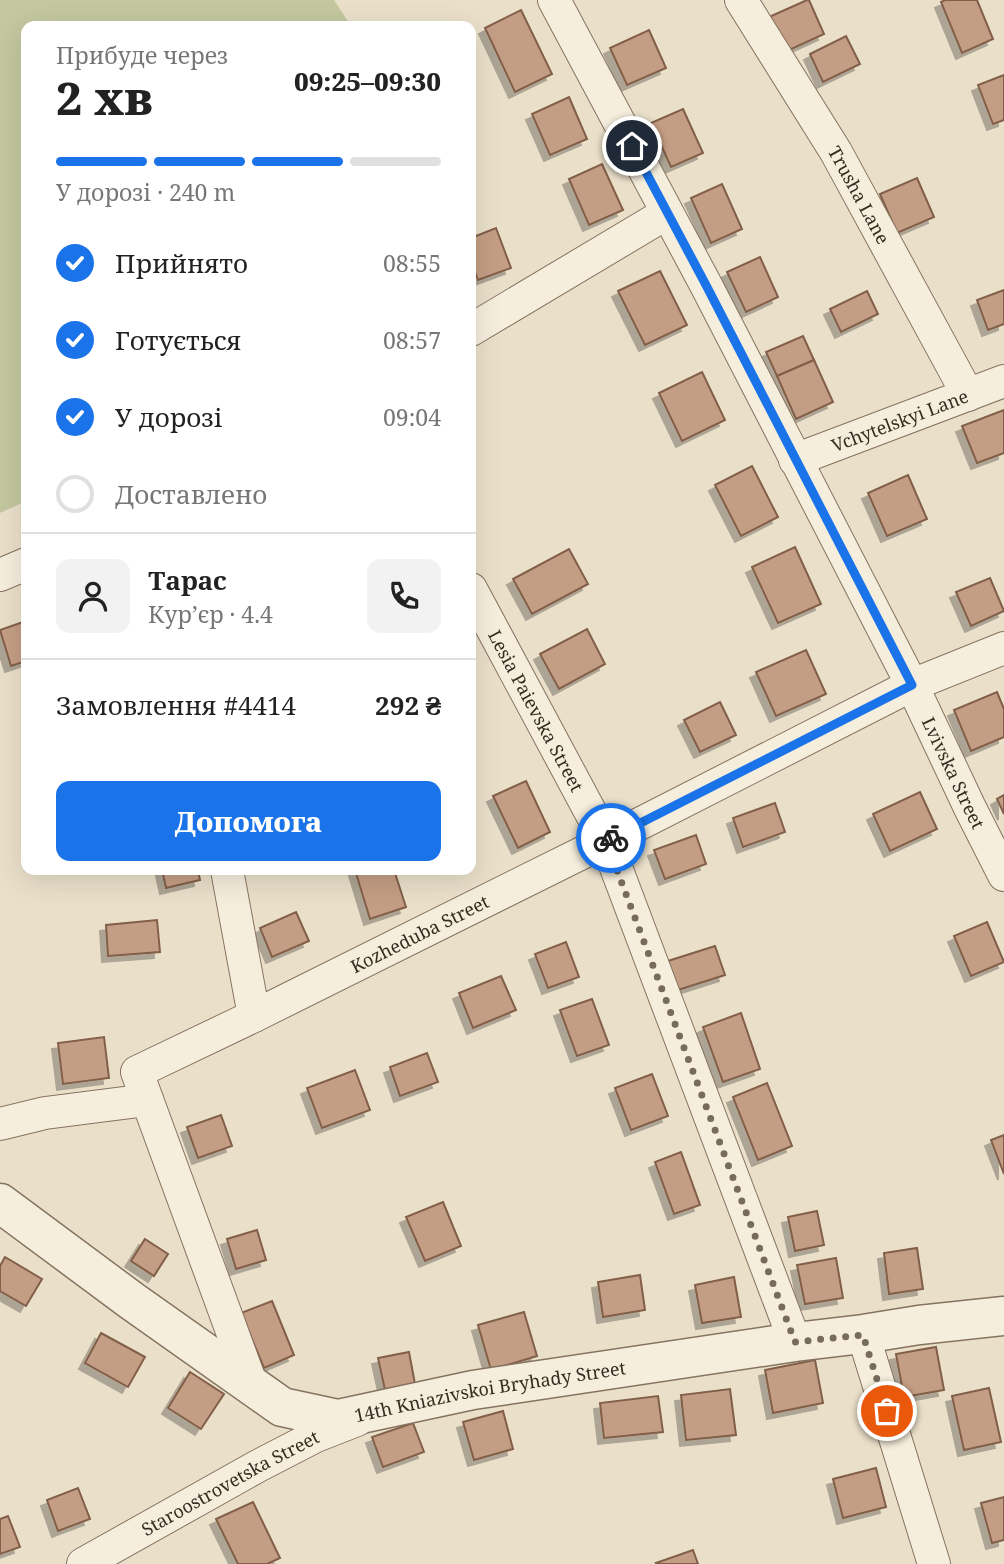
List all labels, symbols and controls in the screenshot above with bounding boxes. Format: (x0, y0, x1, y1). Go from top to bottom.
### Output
text: Прибуде через (56, 39, 228, 71)
text: 09:25–09:30 (294, 63, 441, 99)
text: 2 хв (56, 66, 153, 128)
pin (602, 116, 662, 176)
icon: home (613, 127, 651, 165)
street label: Trusha Lane (823, 142, 896, 248)
text: У дорозі · 240 m (56, 176, 235, 208)
icon: check (56, 244, 94, 282)
text: Прийнято (115, 245, 248, 281)
text: 08:55 (383, 247, 441, 279)
icon: check (56, 321, 94, 359)
text: Готується (115, 322, 241, 358)
text: 08:57 (383, 324, 441, 356)
street label: Vchytelskyi Lane (828, 384, 972, 457)
icon: check (56, 398, 94, 436)
text: У дорозі (115, 399, 223, 435)
text: 09:04 (383, 401, 441, 433)
text: Доставлено (115, 476, 267, 512)
button: person (56, 559, 130, 633)
button: phone (367, 559, 441, 633)
text: Тарас (148, 562, 227, 598)
text: Кур’єр · 4.4 (148, 598, 273, 630)
street label: Lesia Paievska Street (483, 626, 589, 796)
text: Замовлення #4414 (56, 687, 296, 723)
text: 292 ₴ (375, 687, 441, 723)
street label: Lvivska Street (917, 713, 991, 833)
button: Допомога (56, 781, 441, 861)
courier (576, 803, 646, 873)
icon: bike (592, 819, 630, 857)
street label: Kozheduba Street (346, 889, 493, 978)
street label: 14th Kniazivskoi Bryhady Street (352, 1355, 627, 1427)
pin (857, 1381, 917, 1441)
icon: bag (868, 1392, 906, 1430)
street label: Staroostrovetska Street (137, 1425, 323, 1541)

